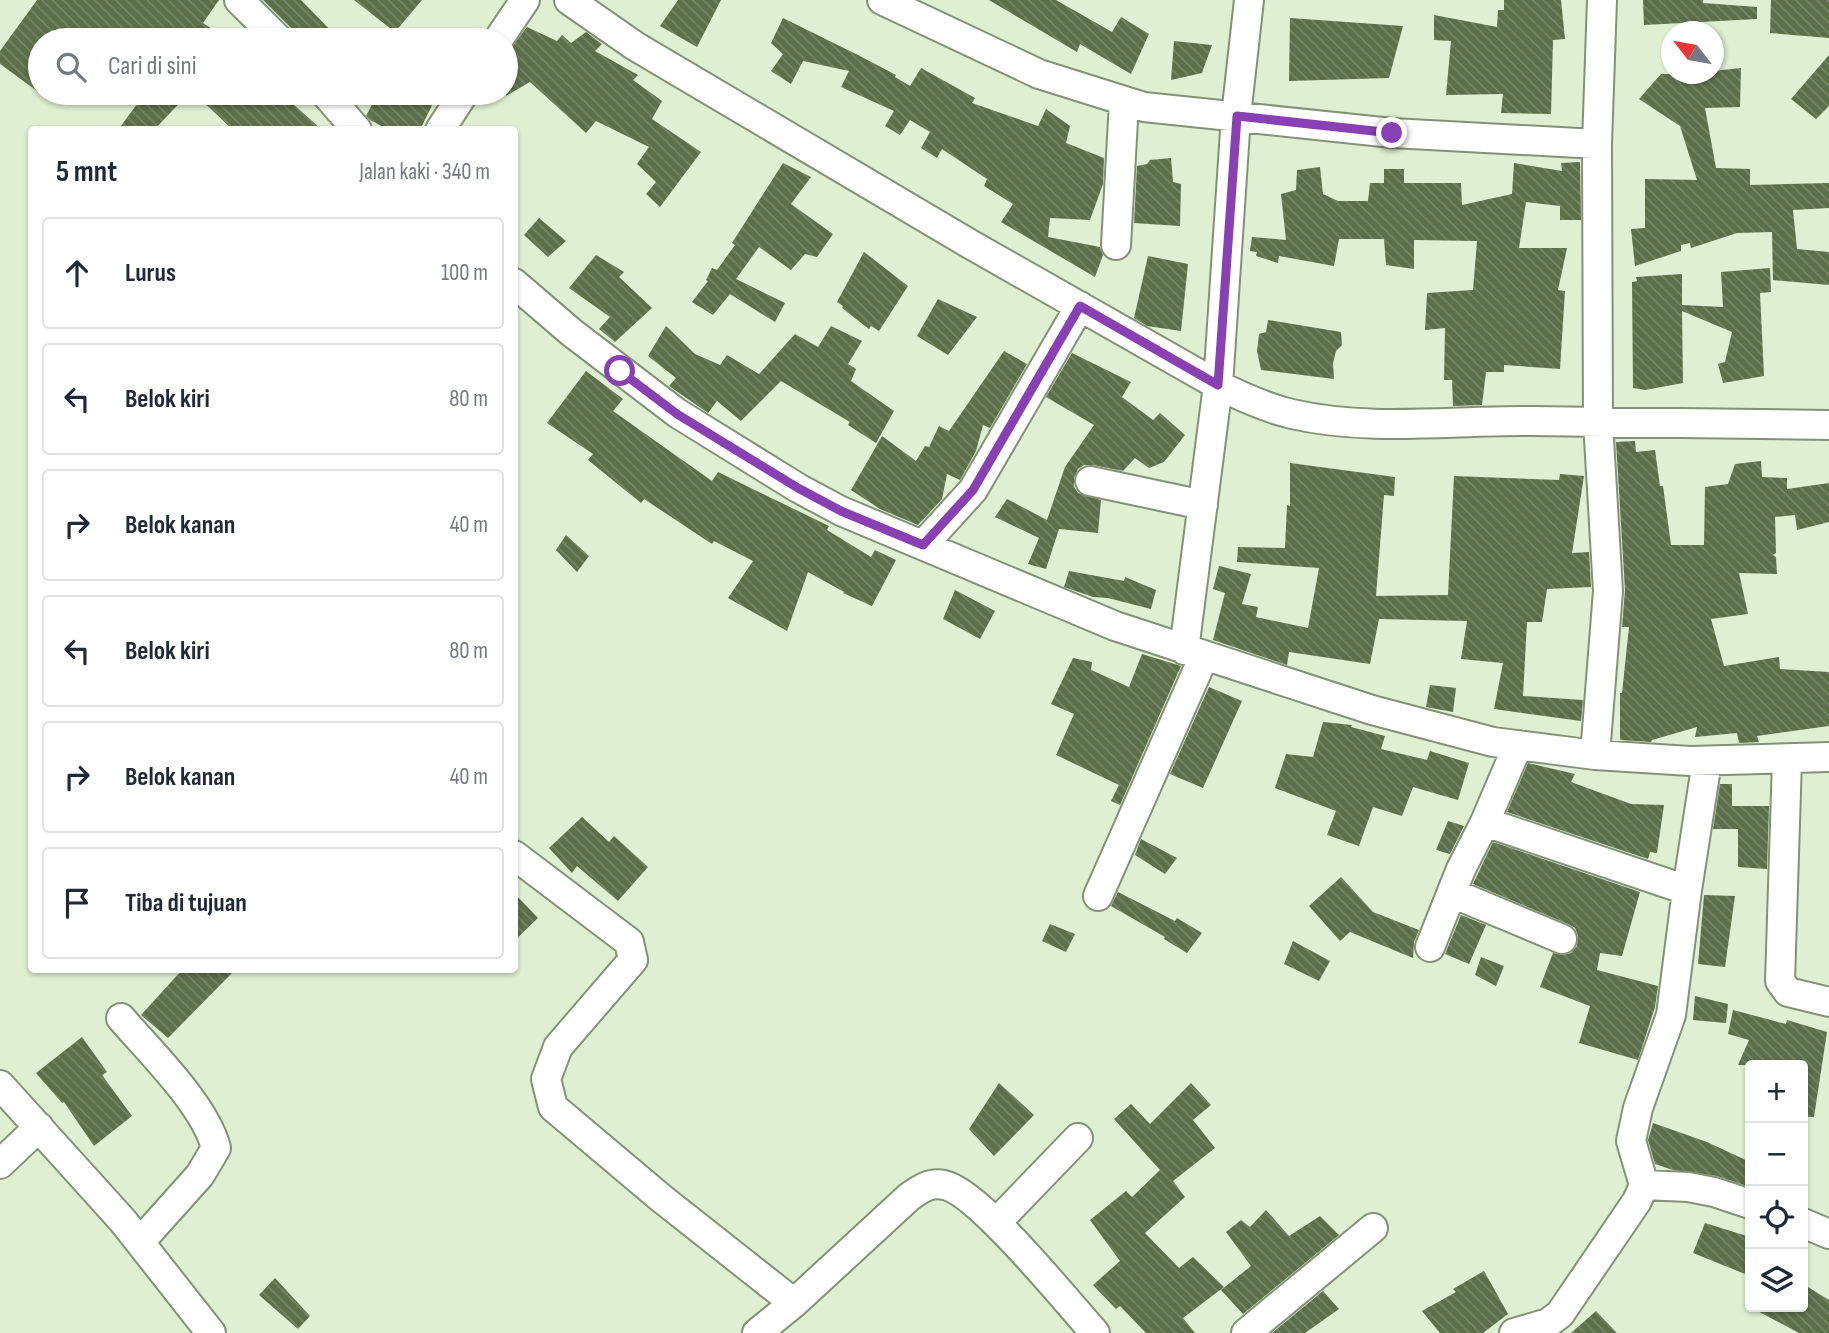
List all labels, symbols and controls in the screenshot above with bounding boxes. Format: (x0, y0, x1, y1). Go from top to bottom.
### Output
north arrow (1661, 21, 1724, 84)
search box (28, 28, 518, 105)
icon: search (52, 48, 90, 86)
text: Cari di sini (108, 51, 197, 82)
route end (1376, 117, 1407, 148)
text: 5 mnt (56, 154, 117, 190)
text: Jalan kaki · 340 m (359, 158, 490, 186)
icon: ahead (58, 254, 96, 292)
text: Lurus (125, 258, 176, 289)
text: 100 m (441, 259, 488, 287)
route start (604, 355, 635, 386)
icon: left (58, 380, 96, 418)
text: Belok kiri (125, 384, 210, 415)
text: 80 m (449, 385, 488, 413)
icon: right (58, 506, 96, 544)
text: Belok kanan (125, 510, 235, 541)
text: 40 m (450, 511, 488, 539)
icon: left (58, 632, 96, 670)
text: Belok kiri (125, 636, 210, 667)
text: 80 m (449, 637, 488, 665)
icon: right (58, 758, 96, 796)
text: Belok kanan (125, 762, 235, 793)
text: 40 m (450, 763, 488, 791)
icon: arrive (58, 884, 96, 922)
text: Tiba di tujuan (125, 888, 247, 919)
map controls (1745, 1060, 1808, 1312)
button: + (1745, 1060, 1808, 1123)
button: − (1745, 1123, 1808, 1186)
button: locate (1745, 1186, 1808, 1249)
button: layers (1745, 1249, 1808, 1312)

